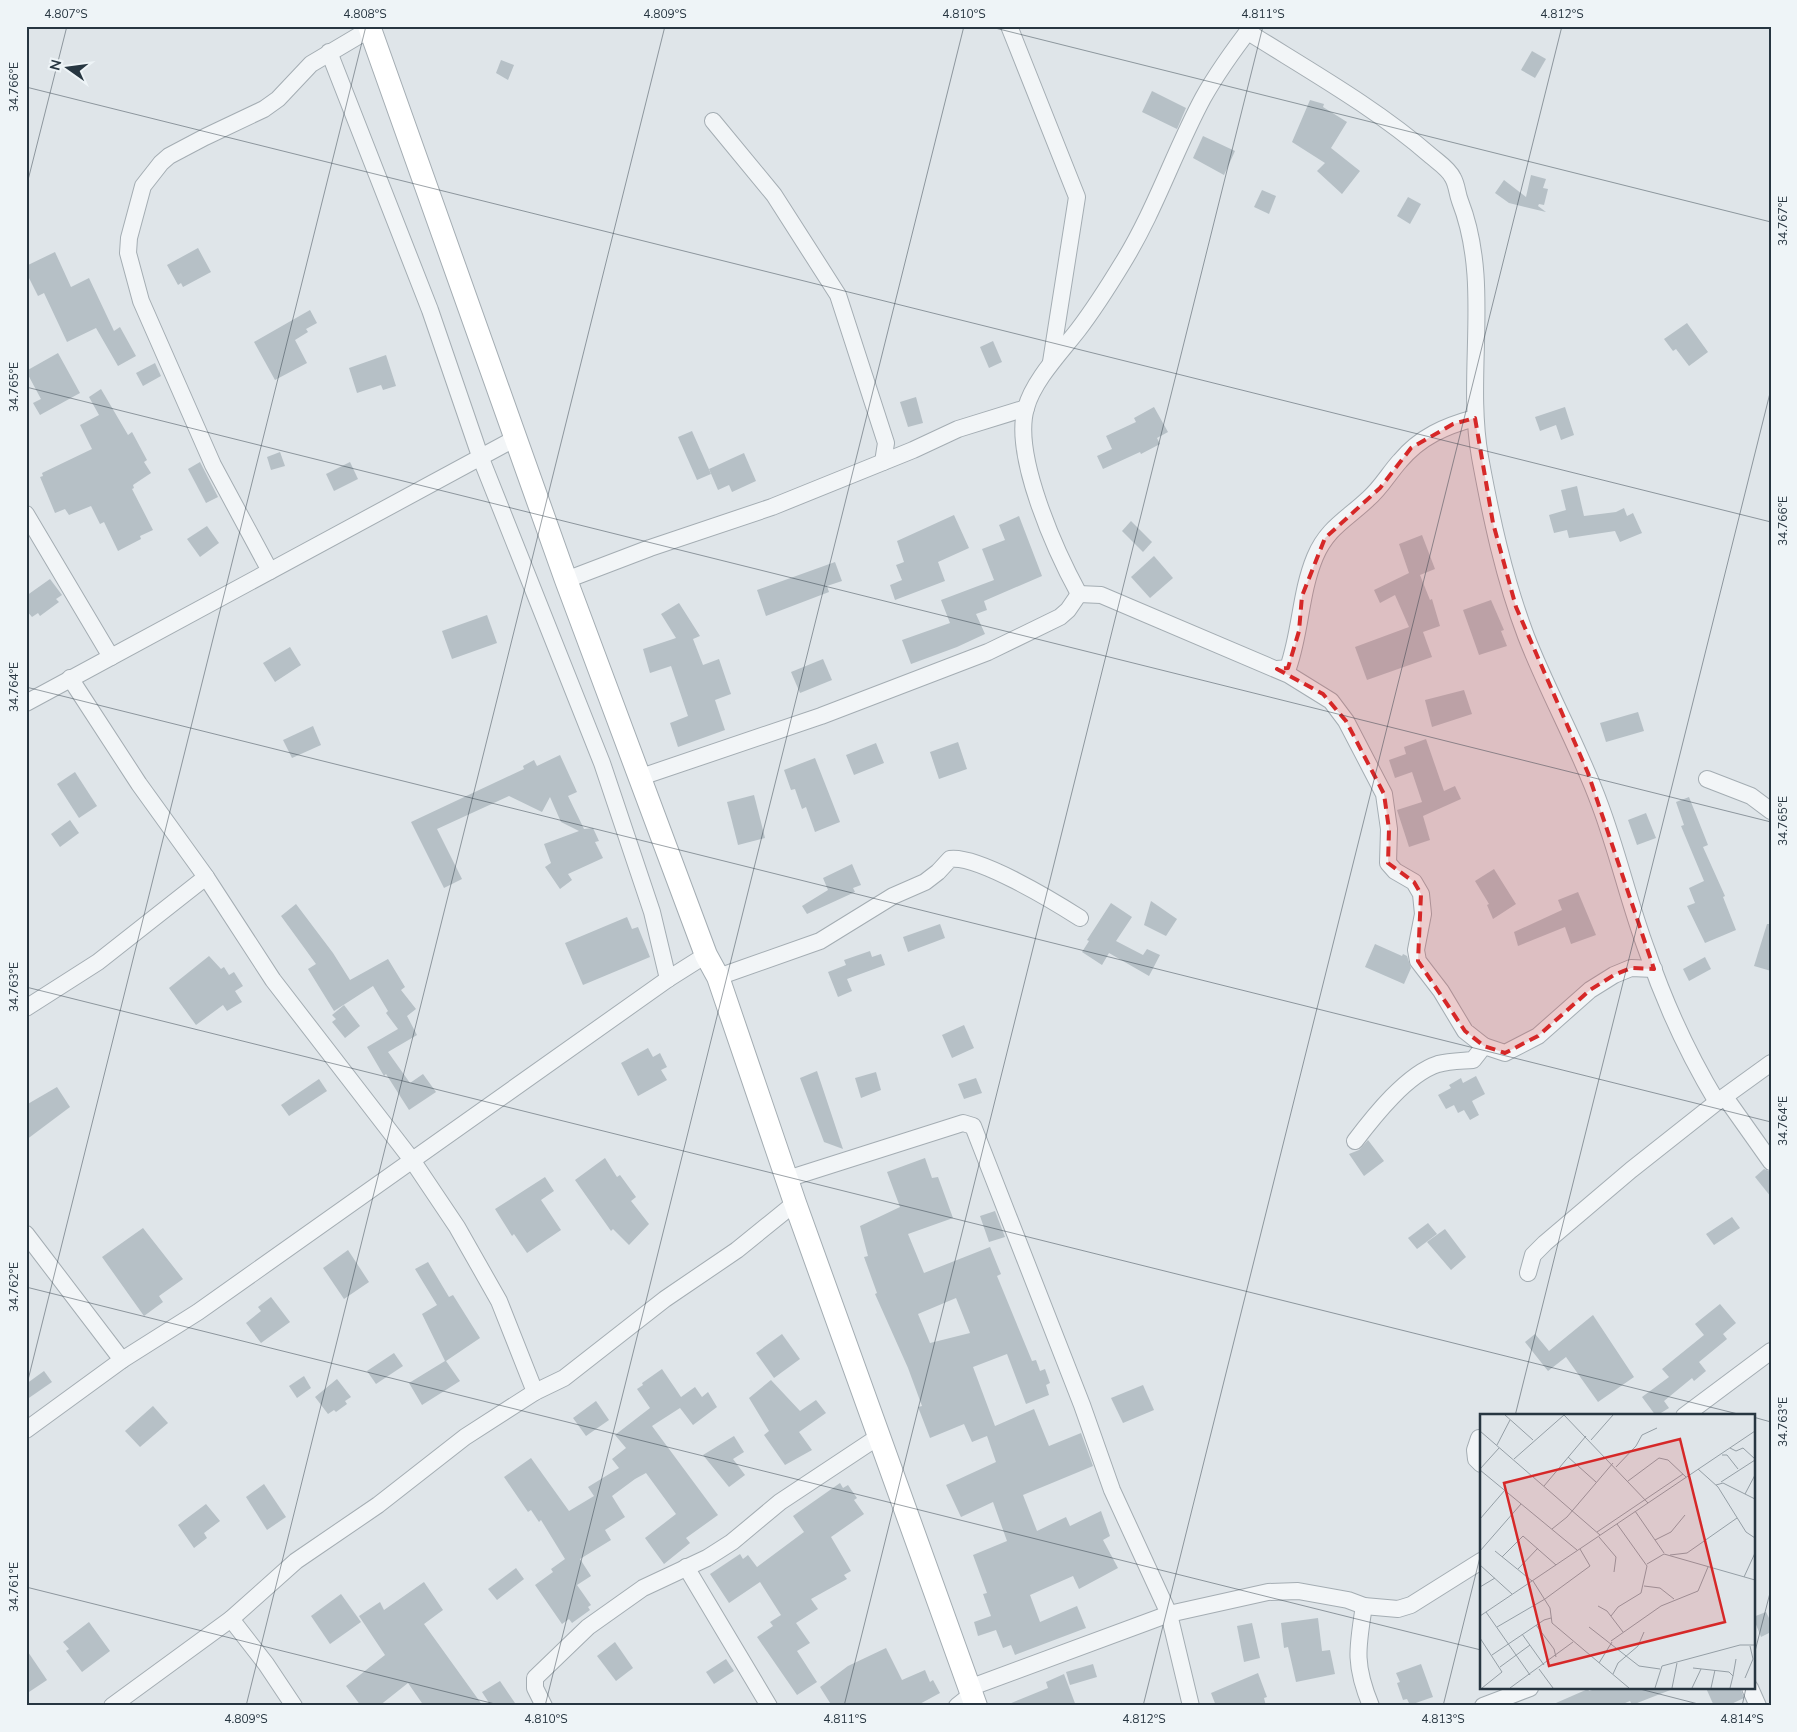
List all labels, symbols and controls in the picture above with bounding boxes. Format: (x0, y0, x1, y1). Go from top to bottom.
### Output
text: 4.807°S (44, 6, 88, 22)
text: 4.808°S (343, 6, 387, 22)
text: 4.809°S (643, 6, 687, 22)
text: 4.810°S (942, 6, 986, 22)
text: 4.811°S (1241, 6, 1285, 22)
text: 4.812°S (1540, 6, 1584, 22)
north arrow (42, 42, 92, 92)
text: N (45, 58, 66, 72)
text: 34.766°E (6, 62, 22, 112)
text: 34.767°E (1775, 196, 1791, 246)
text: 34.765°E (6, 362, 22, 412)
text: 34.766°E (1775, 496, 1791, 546)
text: 34.764°E (6, 662, 22, 712)
text: 34.765°E (1775, 796, 1791, 846)
text: 34.763°E (6, 962, 22, 1012)
text: 34.764°E (1775, 1096, 1791, 1146)
text: 34.762°E (6, 1262, 22, 1312)
text: 34.763°E (1775, 1397, 1791, 1447)
inset map (1480, 1414, 1754, 1690)
text: 34.761°E (6, 1562, 22, 1612)
text: 4.809°S (224, 1711, 268, 1727)
text: 4.810°S (524, 1711, 568, 1727)
text: 4.811°S (823, 1711, 867, 1727)
text: 4.812°S (1122, 1711, 1166, 1727)
text: 4.813°S (1421, 1711, 1465, 1727)
text: 4.814°S (1720, 1711, 1764, 1727)

